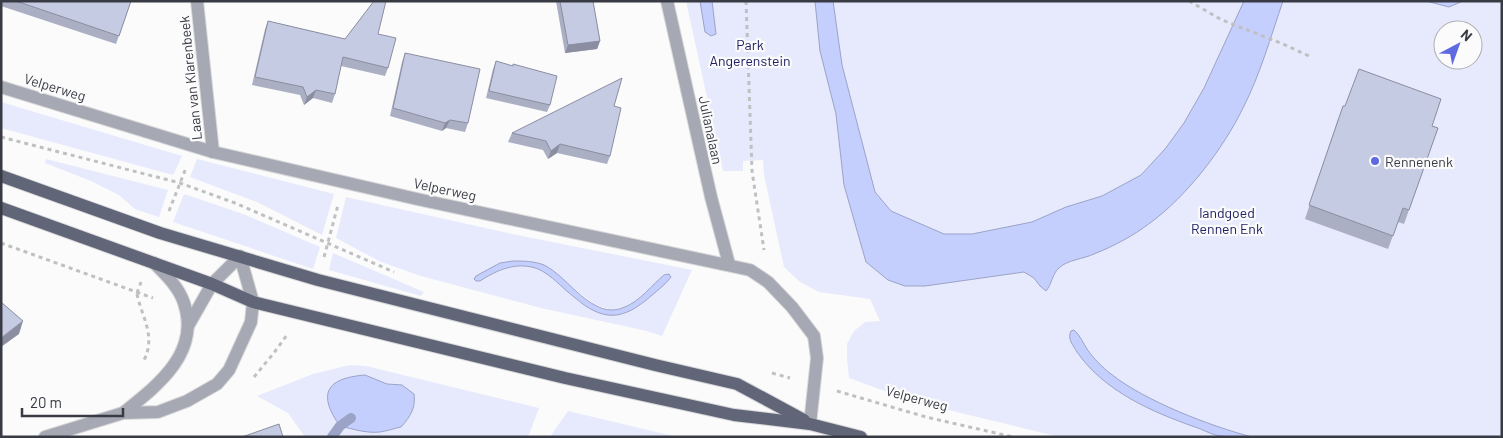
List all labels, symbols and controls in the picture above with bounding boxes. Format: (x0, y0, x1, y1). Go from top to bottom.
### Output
street label: Laan van Klarenbeek (175, 15, 205, 141)
north arrow (1433, 20, 1483, 70)
text: N (1458, 25, 1476, 44)
park label: Park Angerenstein (709, 36, 791, 69)
street label: Velperweg (22, 70, 88, 104)
street label: Julianalaan (695, 94, 727, 166)
place label: Rennenenk (1385, 153, 1453, 170)
marker: Rennenenk (1369, 155, 1381, 167)
street label: Velperweg (412, 174, 478, 204)
park label: landgoed Rennen Enk (1191, 204, 1263, 237)
street label: Velperweg (884, 382, 950, 414)
scale bar (22, 386, 124, 418)
text: 20 m (30, 393, 62, 411)

